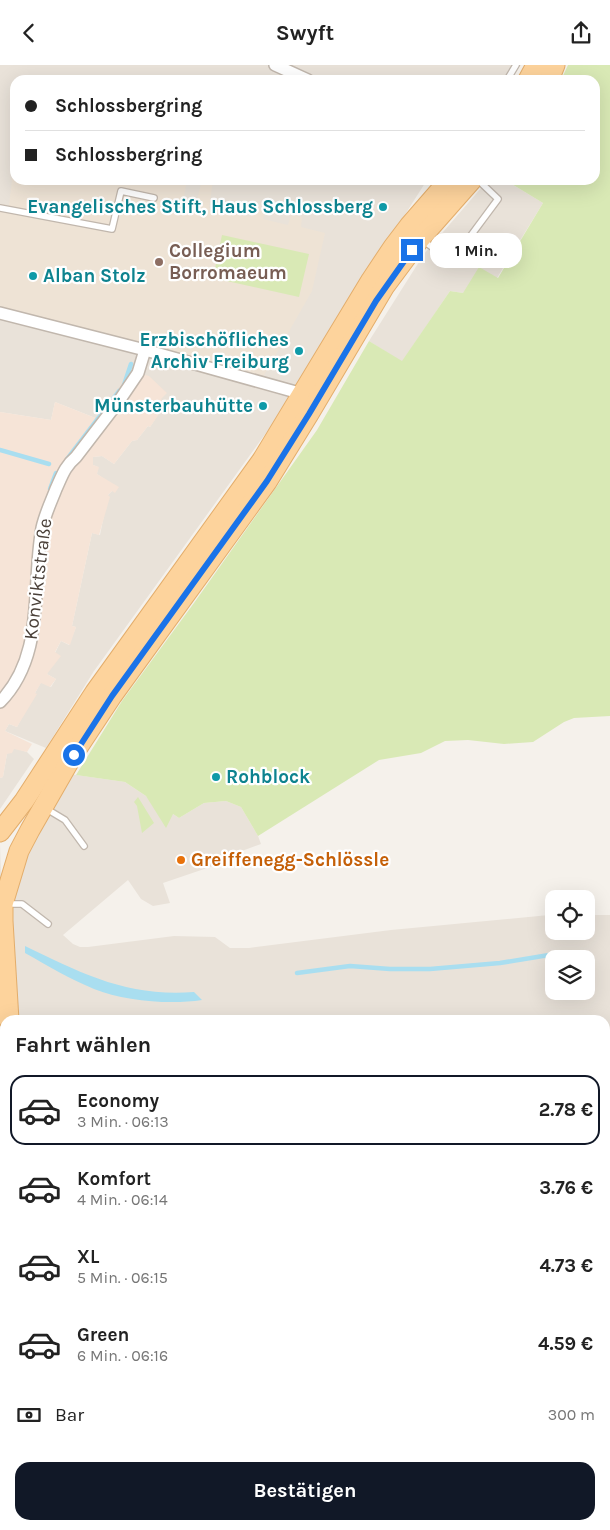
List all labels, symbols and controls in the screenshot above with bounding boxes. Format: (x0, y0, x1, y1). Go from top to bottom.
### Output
icon: back (15, 19, 43, 47)
icon: share (567, 19, 595, 47)
text: Swyft (276, 20, 334, 46)
text: Schlossbergring (55, 95, 202, 117)
text: Schlossbergring (55, 144, 202, 166)
place label: Evangelisches Stift, Haus Schlossberg (27, 196, 373, 218)
marker: Evangelisches Stift, Haus Schlossberg (377, 201, 389, 213)
callout: 1 Min. (430, 233, 522, 267)
route end (401, 239, 423, 261)
place label: Collegium Borromaeum (169, 240, 287, 284)
text: 1 Min. (455, 241, 497, 260)
marker: Collegium Borromaeum (153, 256, 165, 268)
place label: Alban Stolz (43, 265, 146, 287)
marker: Alban Stolz (27, 270, 39, 282)
place label: Erzbischöfliches Archiv Freiburg (139, 329, 289, 373)
marker: Erzbischöfliches Archiv Freiburg (293, 345, 305, 357)
place label: Münsterbauhütte (94, 395, 253, 417)
marker: Münsterbauhütte (257, 400, 269, 412)
street label: Konviktstraße (20, 517, 56, 641)
route start (63, 744, 85, 766)
place label: Rohblock (226, 766, 310, 788)
marker: Rohblock (210, 771, 222, 783)
place label: Greiffenegg-Schlössle (191, 849, 389, 871)
marker: Greiffenegg-Schlössle (175, 854, 187, 866)
map controls (545, 890, 595, 1000)
button: locate (545, 890, 595, 940)
button: layers (545, 950, 595, 1000)
text: Fahrt wählen (15, 1032, 151, 1058)
icon: car (17, 1088, 62, 1133)
text: Economy (77, 1090, 159, 1112)
text: 2.78 € (539, 1099, 593, 1121)
text: 3 Min. · 06:13 (77, 1112, 169, 1131)
icon: car (17, 1166, 62, 1211)
text: Komfort (77, 1168, 151, 1190)
text: 3.76 € (539, 1177, 593, 1199)
text: 4 Min. · 06:14 (77, 1190, 168, 1209)
icon: car (17, 1244, 62, 1289)
text: XL (77, 1246, 99, 1268)
text: 4.73 € (539, 1255, 593, 1277)
text: 5 Min. · 06:15 (77, 1268, 168, 1287)
icon: car (17, 1322, 62, 1367)
text: Green (77, 1324, 129, 1346)
text: 4.59 € (538, 1333, 593, 1355)
text: 6 Min. · 06:16 (77, 1346, 168, 1365)
icon: cash (15, 1401, 43, 1429)
text: Bar (55, 1404, 84, 1426)
text: 300 m (548, 1405, 595, 1424)
button: Bestätigen (15, 1462, 595, 1520)

